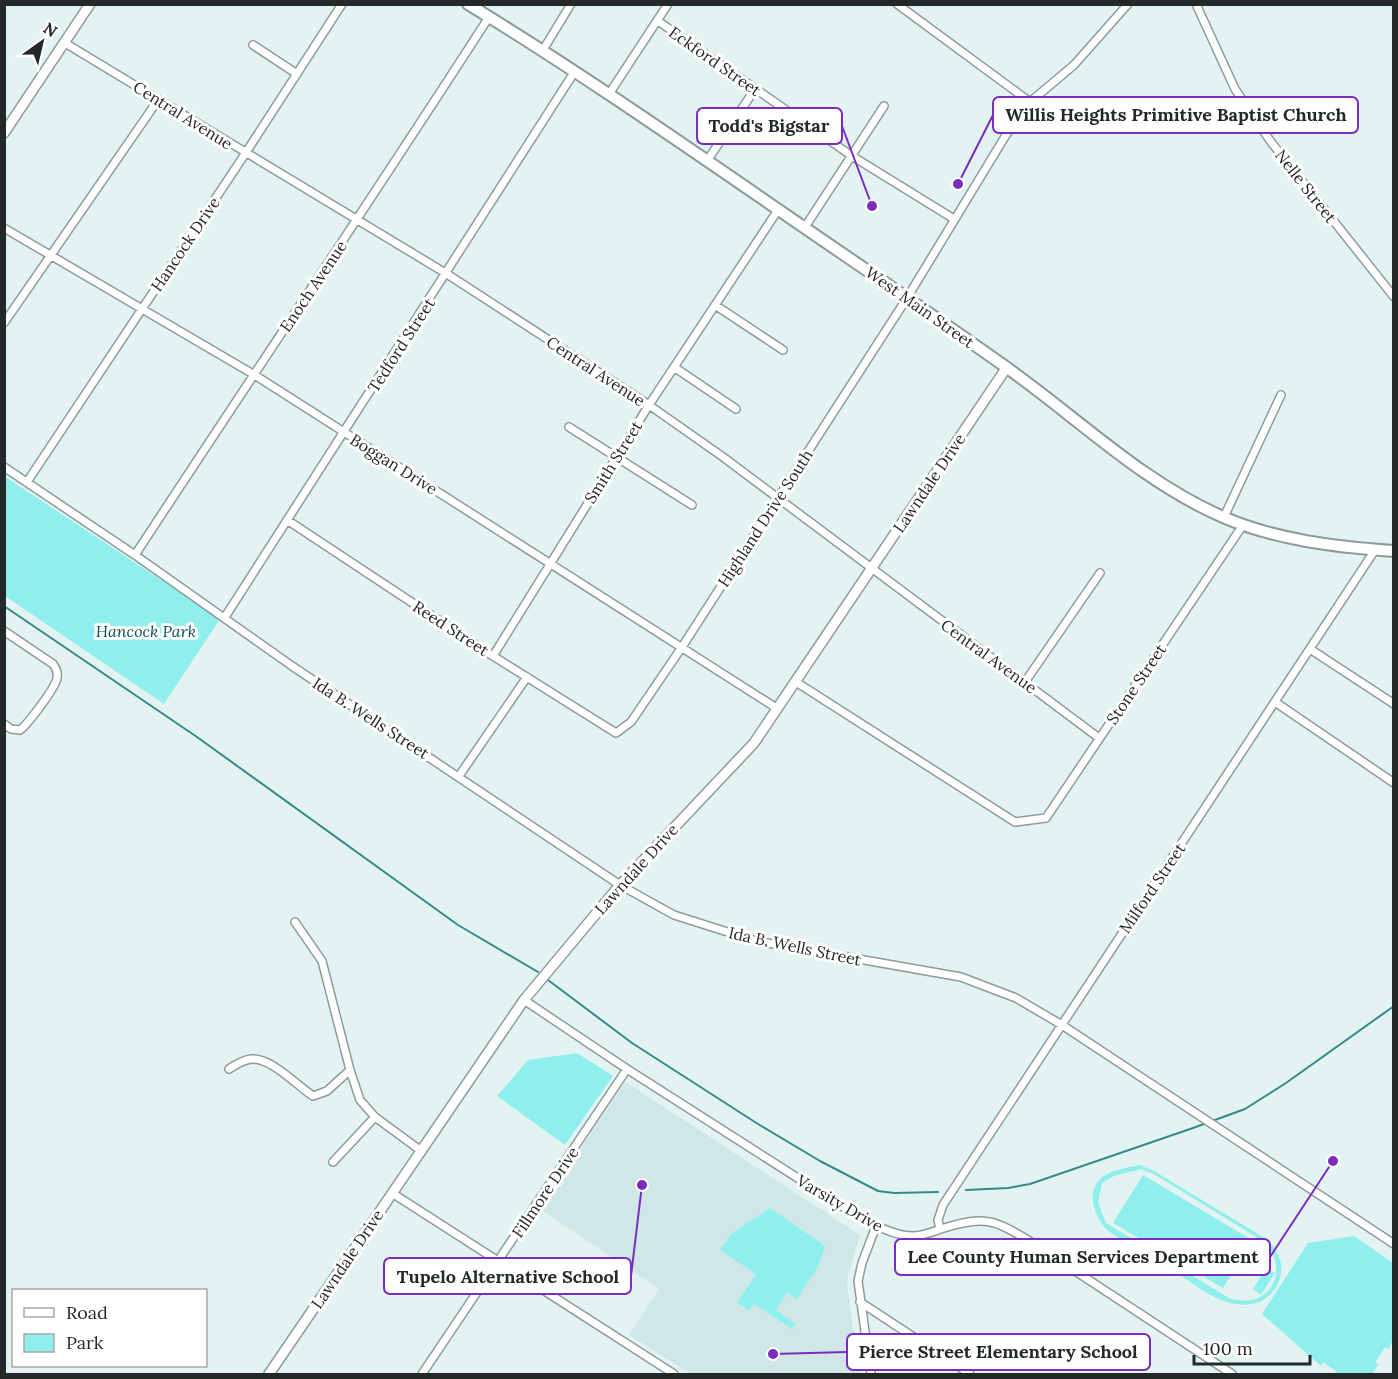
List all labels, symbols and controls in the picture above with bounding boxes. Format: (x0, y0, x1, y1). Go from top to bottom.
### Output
north arrow (12, 12, 72, 72)
text: N (40, 18, 61, 41)
street label: Eckford Street (665, 22, 766, 101)
street label: Central Avenue (130, 76, 237, 154)
callout: Willis Heights Primitive Baptist Church (993, 97, 1358, 133)
text: Willis Heights Primitive Baptist Church (1005, 103, 1347, 126)
callout: Todd's Bigstar (697, 108, 842, 144)
text: Todd's Bigstar (709, 114, 830, 137)
street label: Nelle Street (1271, 145, 1341, 227)
street label: Hancock Drive (146, 193, 224, 295)
street label: Enoch Avenue (275, 236, 351, 335)
street label: West Main Street (862, 262, 979, 353)
street label: Tedford Street (363, 293, 439, 396)
street label: Central Avenue (543, 332, 649, 410)
street label: Smith Street (580, 416, 647, 507)
street label: Boggan Drive (347, 429, 442, 499)
street label: Lawndale Drive (888, 429, 970, 536)
street label: Highland Drive South (713, 445, 817, 590)
street label: Reed Street (409, 596, 493, 660)
street label: Central Avenue (937, 615, 1041, 698)
park label: Hancock Park (96, 621, 196, 641)
street label: Stone Street (1102, 639, 1171, 728)
street label: Ida B. Wells Street (309, 673, 434, 764)
street label: Lawndale Drive (590, 819, 682, 919)
street label: Milford Street (1115, 839, 1190, 937)
street label: Ida B. Wells Street (727, 922, 864, 970)
street label: Fillmore Drive (507, 1143, 583, 1241)
street label: Varsity Drive (792, 1170, 887, 1236)
street label: Lawndale Drive (306, 1205, 388, 1312)
callout: Lee County Human Services Department (895, 1239, 1270, 1275)
text: Lee County Human Services Department (907, 1245, 1259, 1268)
callout: Tupelo Alternative School (384, 1258, 631, 1294)
text: Tupelo Alternative School (397, 1265, 620, 1288)
legend (12, 1289, 207, 1367)
text: Road (66, 1301, 108, 1324)
scale bar (1194, 1328, 1310, 1366)
text: Park (66, 1331, 104, 1354)
callout: Pierce Street Elementary School (847, 1334, 1150, 1370)
text: 100 m (1203, 1337, 1253, 1360)
text: Pierce Street Elementary School (858, 1340, 1138, 1363)

